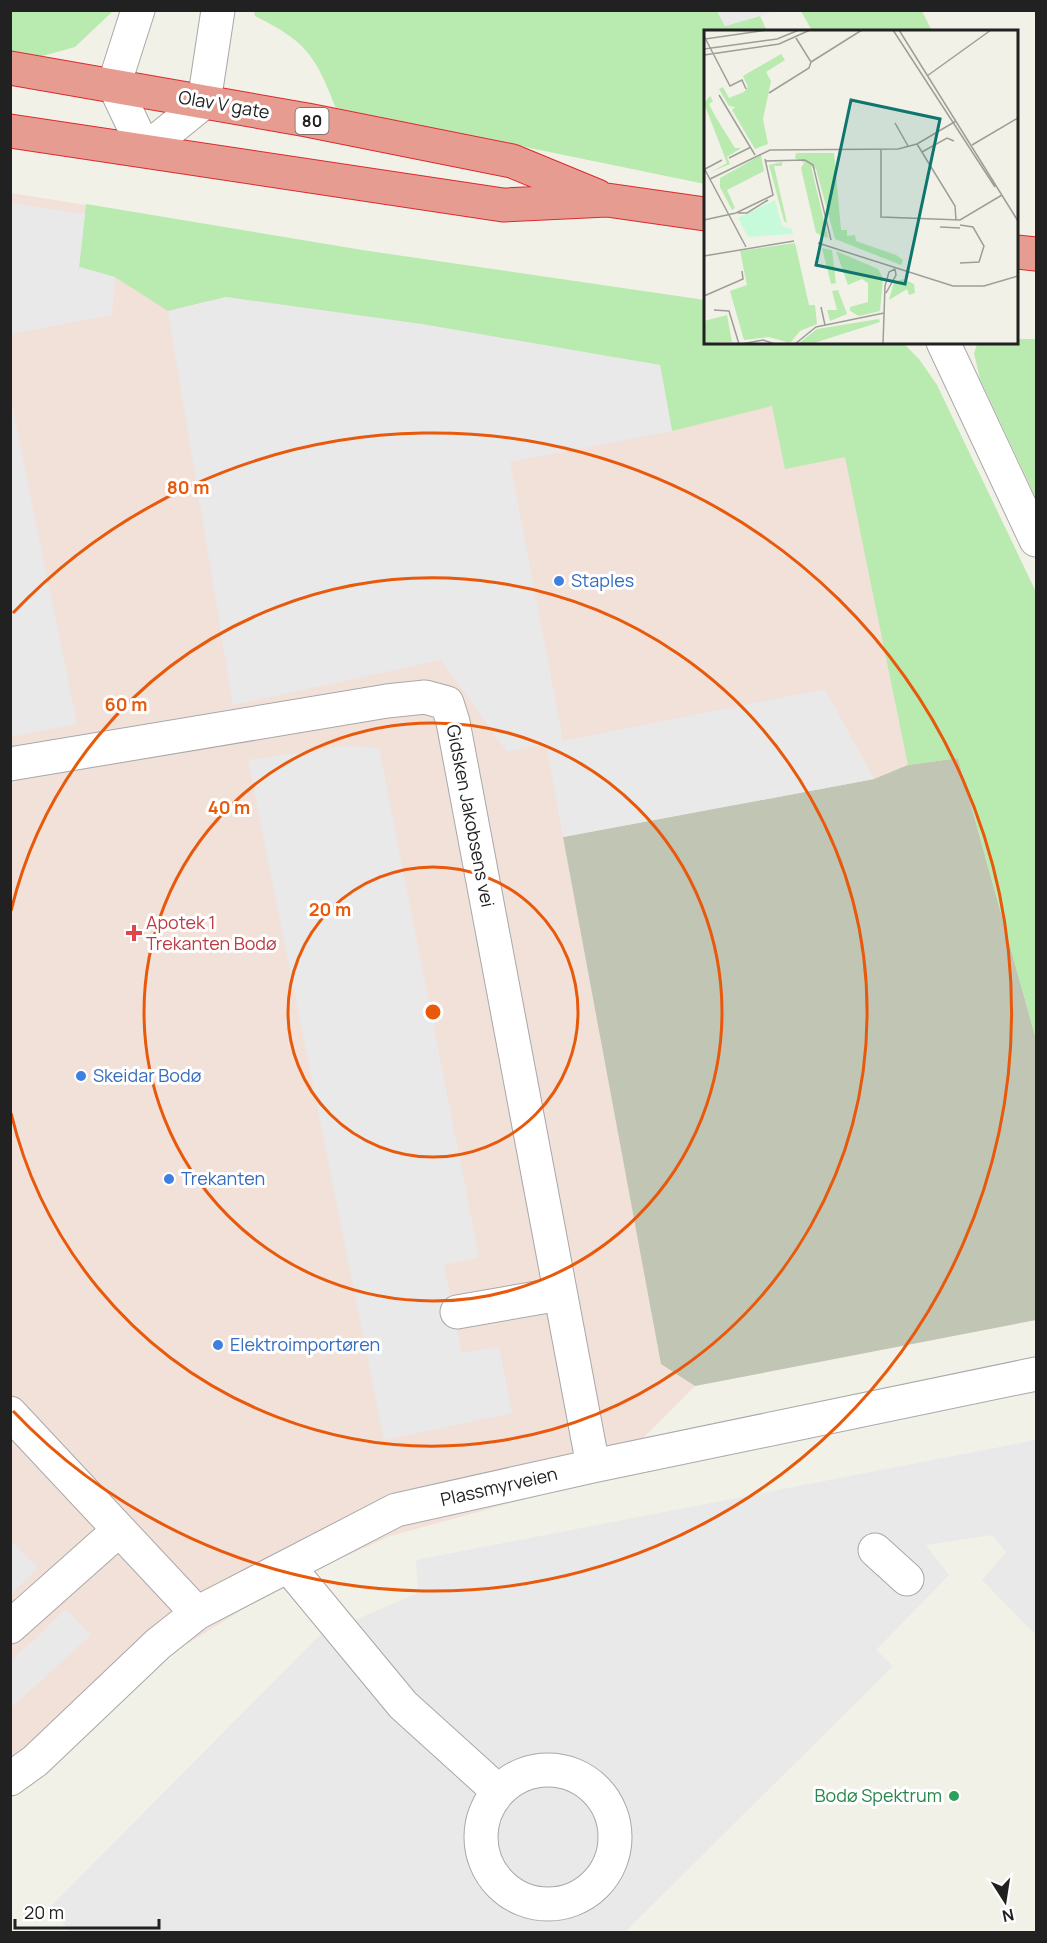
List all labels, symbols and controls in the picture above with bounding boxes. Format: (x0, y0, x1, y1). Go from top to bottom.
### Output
inset map (704, 30, 1017, 344)
street label: Olav V gate (177, 84, 272, 124)
road number: 80 (296, 108, 328, 134)
text: 80 m (167, 475, 209, 499)
place label: Staples (571, 568, 634, 592)
marker: Staples (552, 574, 566, 588)
text: 60 m (105, 692, 147, 716)
street label: Gidsken Jakobsens vei (441, 722, 500, 909)
text: 40 m (208, 795, 250, 819)
text: 20 m (309, 897, 351, 921)
place label: Apotek 1 Trekanten Bodø (146, 910, 277, 955)
marker: Apotek 1 Trekanten Bodø (127, 926, 141, 940)
centre of rings (423, 1002, 443, 1022)
place label: Skeidar Bodø (93, 1063, 202, 1087)
marker: Skeidar Bodø (74, 1069, 88, 1083)
place label: Trekanten (181, 1166, 265, 1190)
marker: Trekanten (162, 1172, 176, 1186)
place label: Elektroimportøren (230, 1332, 380, 1356)
marker: Elektroimportøren (211, 1338, 225, 1352)
street label: Plassmyrveien (438, 1461, 560, 1511)
place label: Bodø Spektrum (815, 1783, 942, 1807)
marker: Bodø Spektrum (947, 1789, 961, 1803)
north arrow (975, 1871, 1035, 1931)
scale bar (15, 1892, 159, 1930)
text: 20 m (24, 1900, 64, 1924)
text: N (1000, 1904, 1016, 1928)

